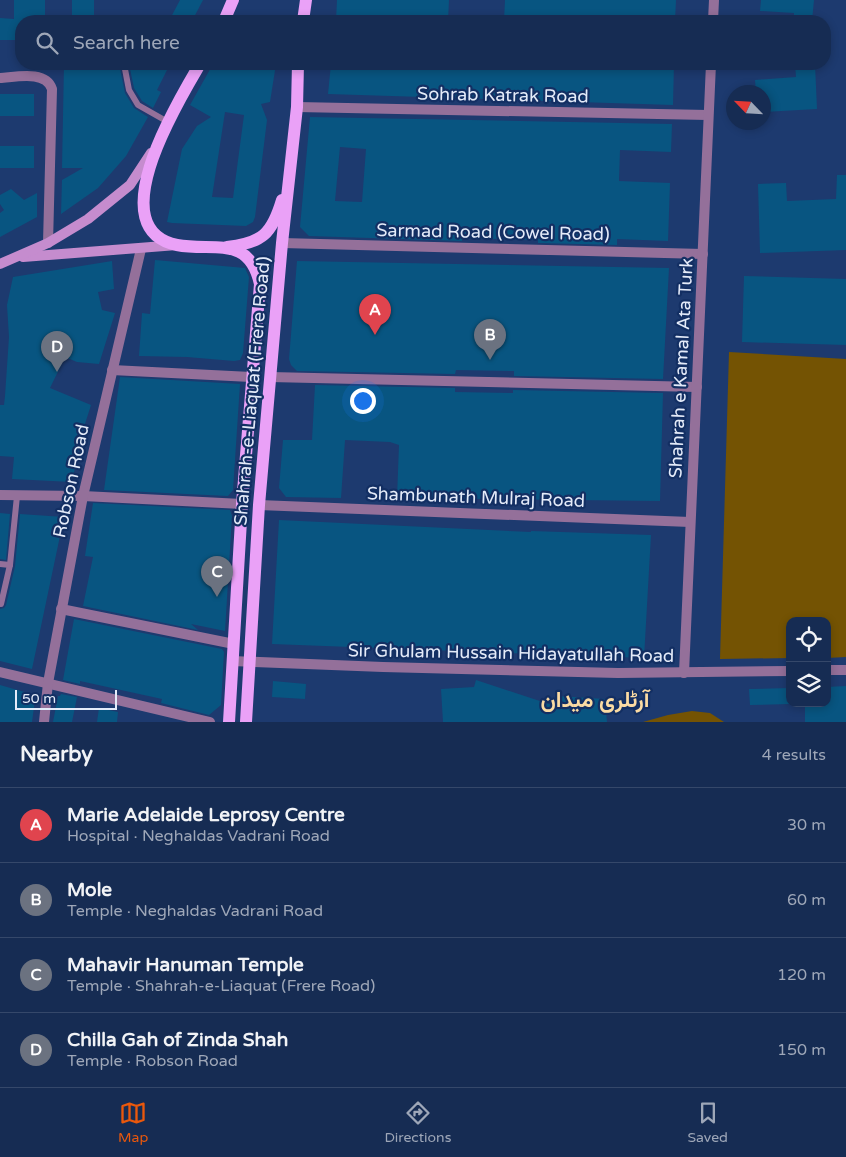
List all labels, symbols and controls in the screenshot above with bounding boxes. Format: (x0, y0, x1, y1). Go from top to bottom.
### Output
search box (15, 15, 831, 70)
icon: search (33, 29, 61, 57)
text: Search here (73, 32, 180, 54)
street label: Sohrab Katrak Road (417, 83, 589, 107)
north arrow (726, 85, 771, 130)
street label: Sarmad Road (Cowel Road) (376, 219, 610, 245)
street label: Shahrah-e-Liaquat (Frere Road) (229, 256, 275, 526)
street label: Shahrah e Kamal Ata Turk (664, 257, 698, 479)
pin: A (359, 294, 391, 335)
pin: B (474, 319, 506, 360)
pin: D (41, 331, 73, 372)
your location (350, 388, 376, 414)
street label: Robson Road (48, 422, 94, 540)
street label: Shambunath Mulraj Road (367, 482, 585, 512)
pin: C (201, 556, 233, 597)
map controls (786, 617, 831, 707)
button: locate (786, 617, 831, 662)
street label: Sir Ghulam Hussain Hidayatullah Road (348, 639, 674, 667)
button: layers (786, 662, 831, 707)
scale bar (15, 687, 118, 710)
district label: آرٹلری میدان (541, 687, 651, 713)
text: 50 m (22, 690, 56, 707)
text: Nearby (20, 742, 93, 767)
text: 4 results (762, 745, 826, 765)
text: Marie Adelaide Leprosy Centre (67, 804, 345, 826)
text: A (30, 815, 42, 835)
text: 30 m (787, 815, 826, 835)
text: Hospital · Neghaldas Vadrani Road (67, 826, 330, 846)
text: Mole (67, 879, 112, 901)
text: B (30, 890, 42, 910)
text: 60 m (787, 890, 826, 910)
text: Temple · Neghaldas Vadrani Road (67, 901, 323, 921)
text: Mahavir Hanuman Temple (67, 954, 304, 976)
text: C (30, 965, 42, 985)
text: 120 m (777, 965, 826, 985)
text: Temple · Shahrah-e-Liaquat (Frere Road) (67, 976, 375, 996)
text: Chilla Gah of Zinda Shah (67, 1029, 288, 1051)
text: D (30, 1040, 42, 1060)
text: 150 m (777, 1040, 826, 1060)
text: Temple · Robson Road (67, 1051, 238, 1071)
tab: Map (118, 1099, 148, 1146)
tab: Directions (384, 1099, 451, 1146)
tab: Saved (687, 1099, 728, 1146)

